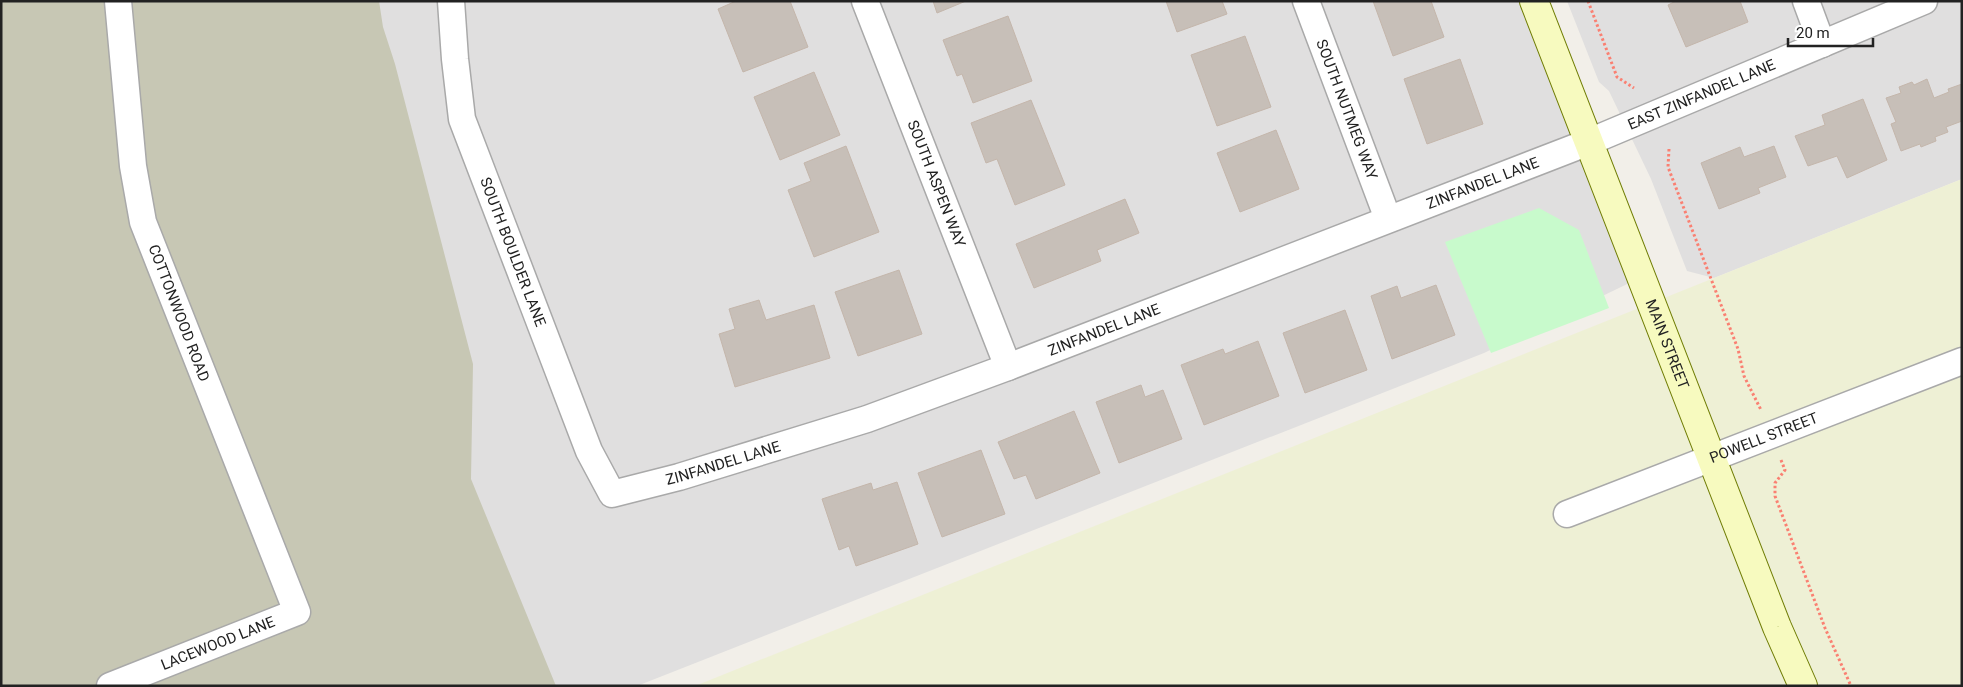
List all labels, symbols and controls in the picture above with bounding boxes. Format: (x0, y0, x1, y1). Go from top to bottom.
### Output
scale bar (1788, 15, 1873, 47)
text: 20 m (1796, 24, 1830, 42)
street label: SOUTH NUTMEG WAY (1312, 37, 1381, 182)
street label: EAST ZINFANDEL LANE (1625, 55, 1778, 134)
street label: SOUTH ASPEN WAY (903, 118, 969, 250)
street label: ZINFANDEL LANE (1424, 153, 1542, 213)
street label: SOUTH BOULDER LANE (476, 175, 550, 330)
street label: COTTONWOOD ROAD (145, 242, 213, 384)
street label: MAIN STREET (1642, 297, 1693, 392)
street label: ZINFANDEL LANE (1045, 300, 1163, 360)
street label: POWELL STREET (1707, 409, 1821, 467)
street label: ZINFANDEL LANE (664, 437, 783, 489)
street label: LACEWOOD LANE (158, 613, 278, 674)

